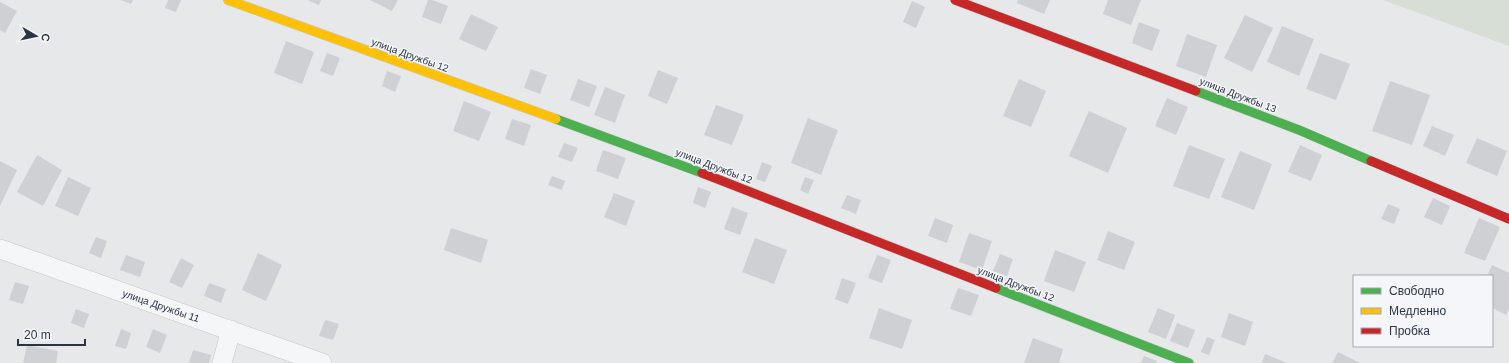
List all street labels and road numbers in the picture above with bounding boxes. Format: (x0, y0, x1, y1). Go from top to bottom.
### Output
street label: улица Дружбы 12 (370, 36, 450, 74)
street label: улица Дружбы 13 (1198, 75, 1278, 115)
street label: улица Дружбы 12 (674, 146, 754, 186)
street label: улица Дружбы 12 (976, 264, 1056, 304)
street label: улица Дружбы 11 (121, 288, 201, 324)

